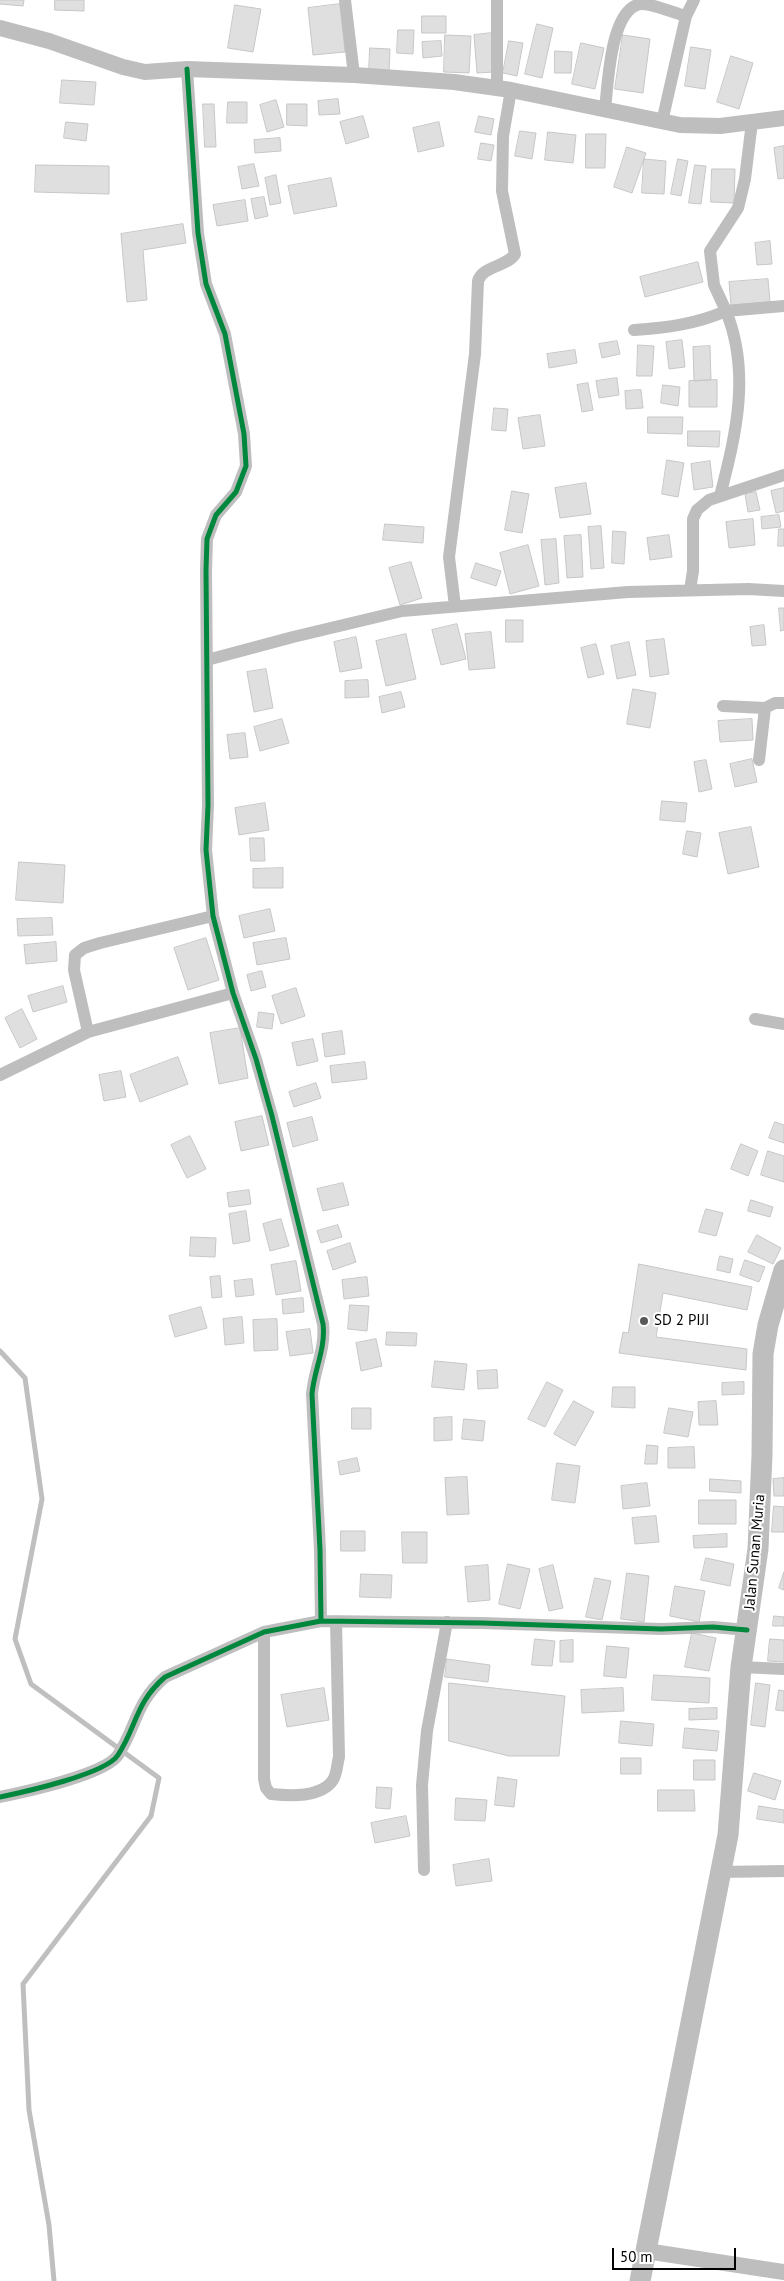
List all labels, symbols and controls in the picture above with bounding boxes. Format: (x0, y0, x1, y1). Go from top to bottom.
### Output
place label: SD 2 PIJI (654, 1312, 709, 1330)
marker: SD 2 PIJI (638, 1315, 650, 1327)
street label: Jalan Sunan Muria (741, 1493, 769, 1611)
scale bar (614, 2238, 738, 2270)
text: 50 m (620, 2247, 653, 2266)

